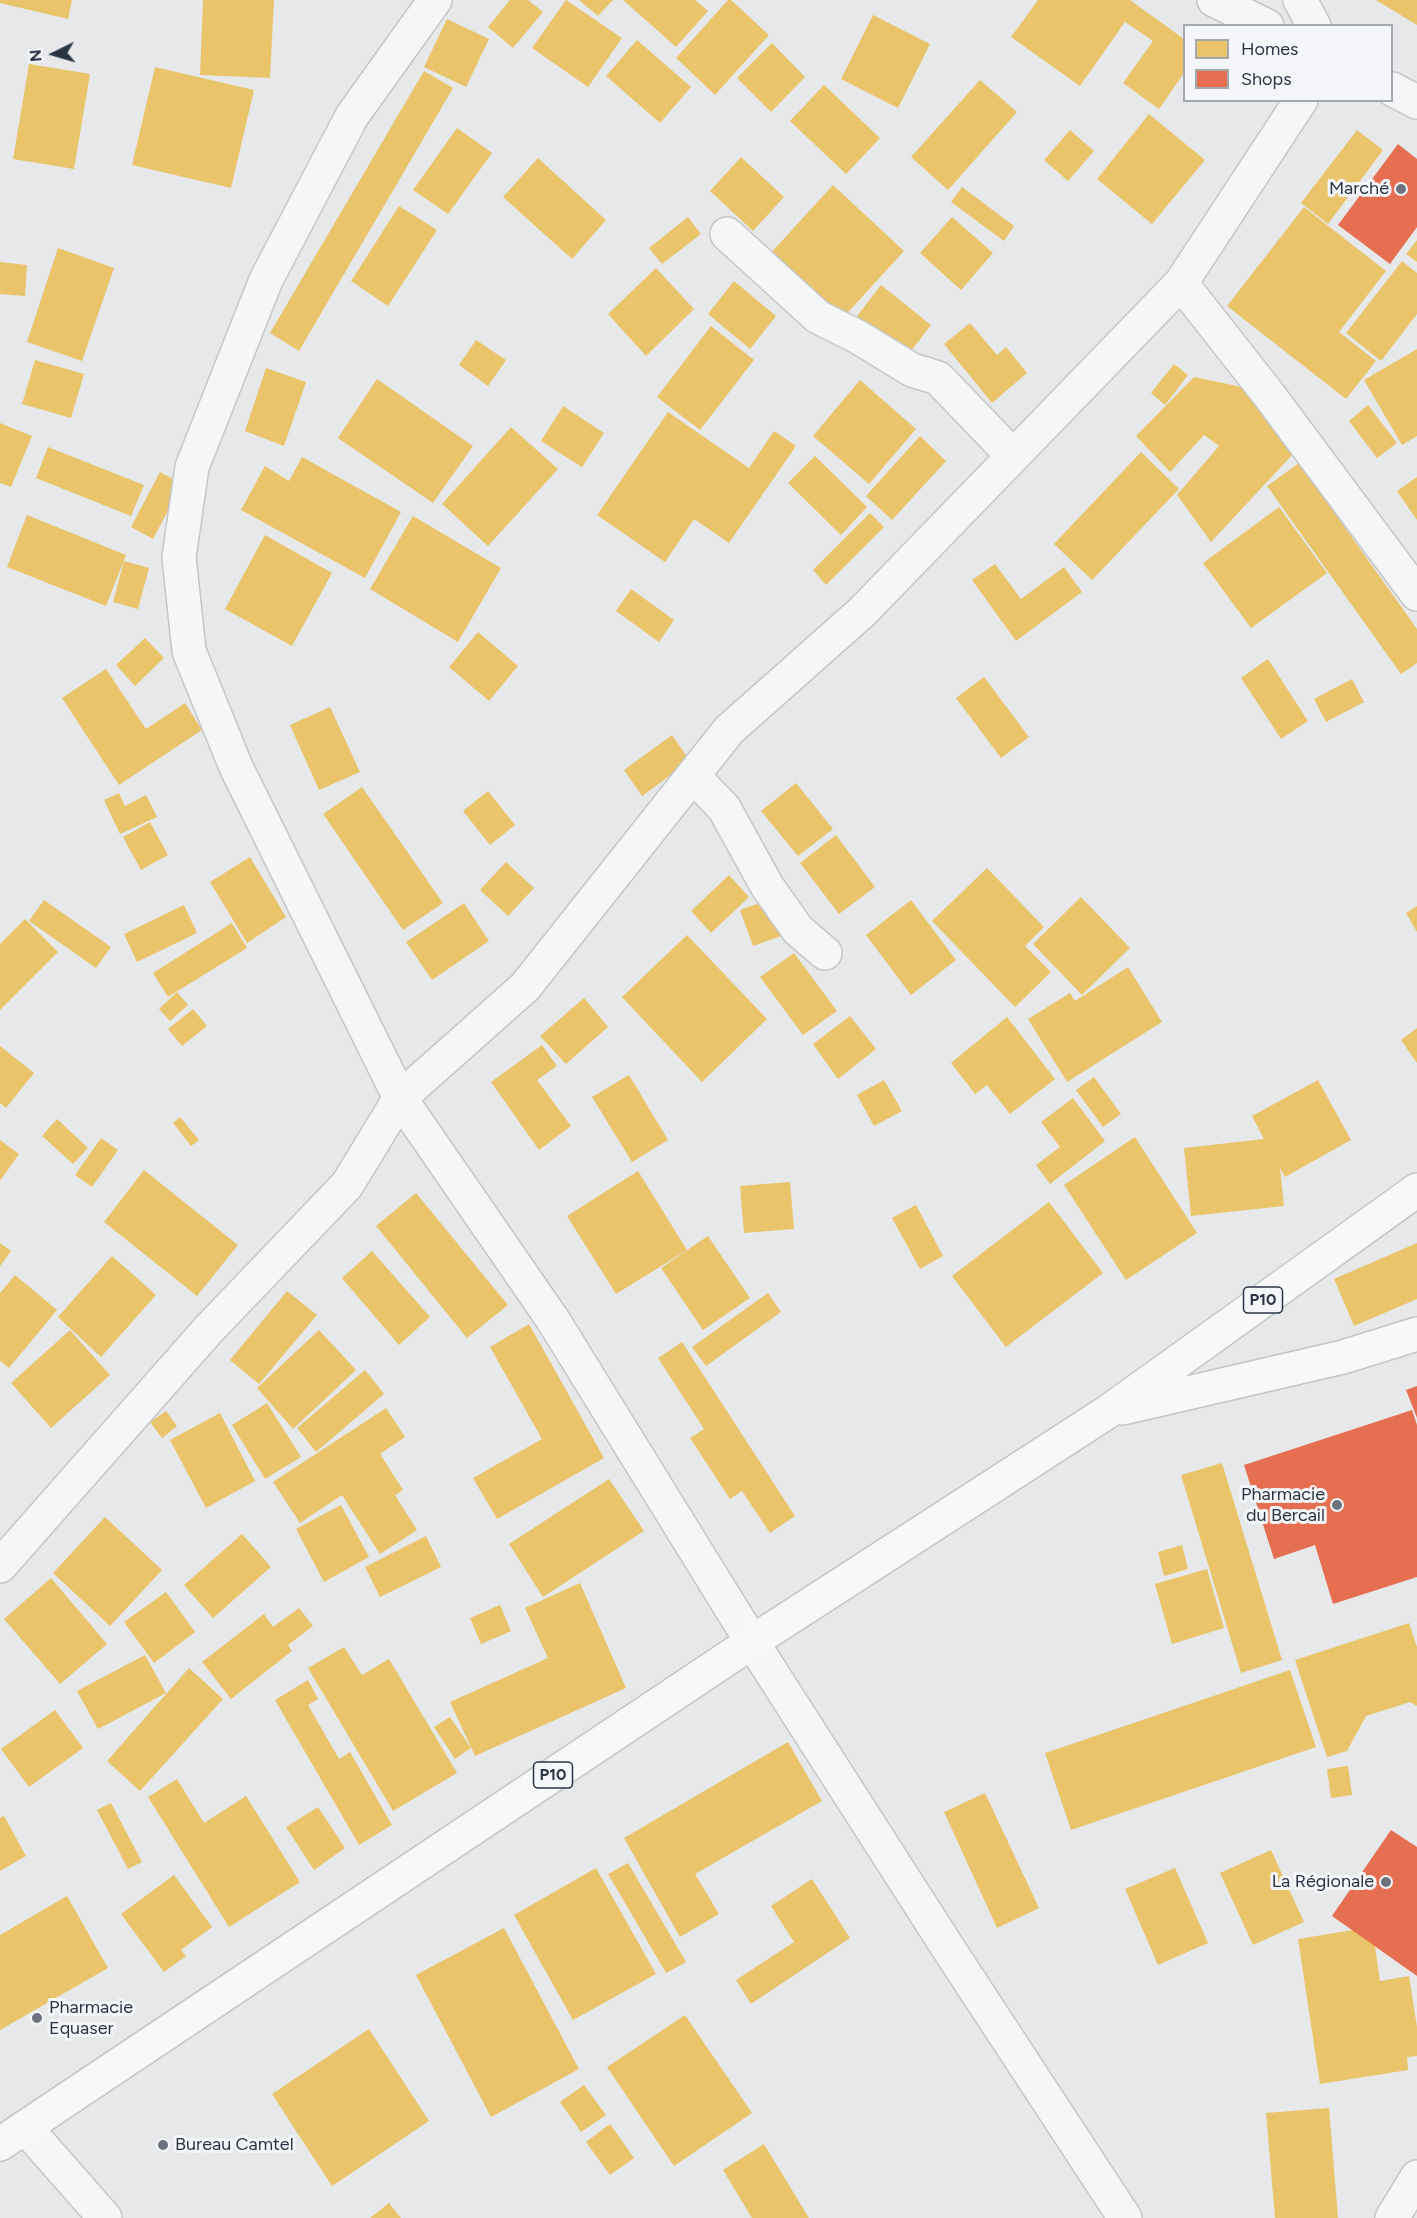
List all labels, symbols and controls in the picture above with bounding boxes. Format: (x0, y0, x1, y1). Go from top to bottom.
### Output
north arrow (24, 24, 84, 84)
legend (1183, 24, 1393, 102)
text: Homes (1241, 38, 1299, 60)
text: N (26, 49, 46, 63)
text: Shops (1241, 68, 1292, 90)
place label: Marché (1329, 178, 1389, 200)
marker: Marché (1394, 182, 1408, 196)
road number: P10 (1244, 1287, 1282, 1313)
place label: Pharmacie du Bercail (1241, 1484, 1325, 1526)
marker: Pharmacie du Bercail (1330, 1498, 1344, 1512)
road number: P10 (534, 1762, 572, 1788)
place label: La Régionale (1272, 1871, 1374, 1893)
marker: La Régionale (1379, 1875, 1393, 1889)
place label: Pharmacie Equaser (49, 1997, 133, 2040)
marker: Pharmacie Equaser (30, 2011, 44, 2025)
place label: Bureau Camtel (175, 2134, 294, 2156)
marker: Bureau Camtel (156, 2138, 170, 2152)

